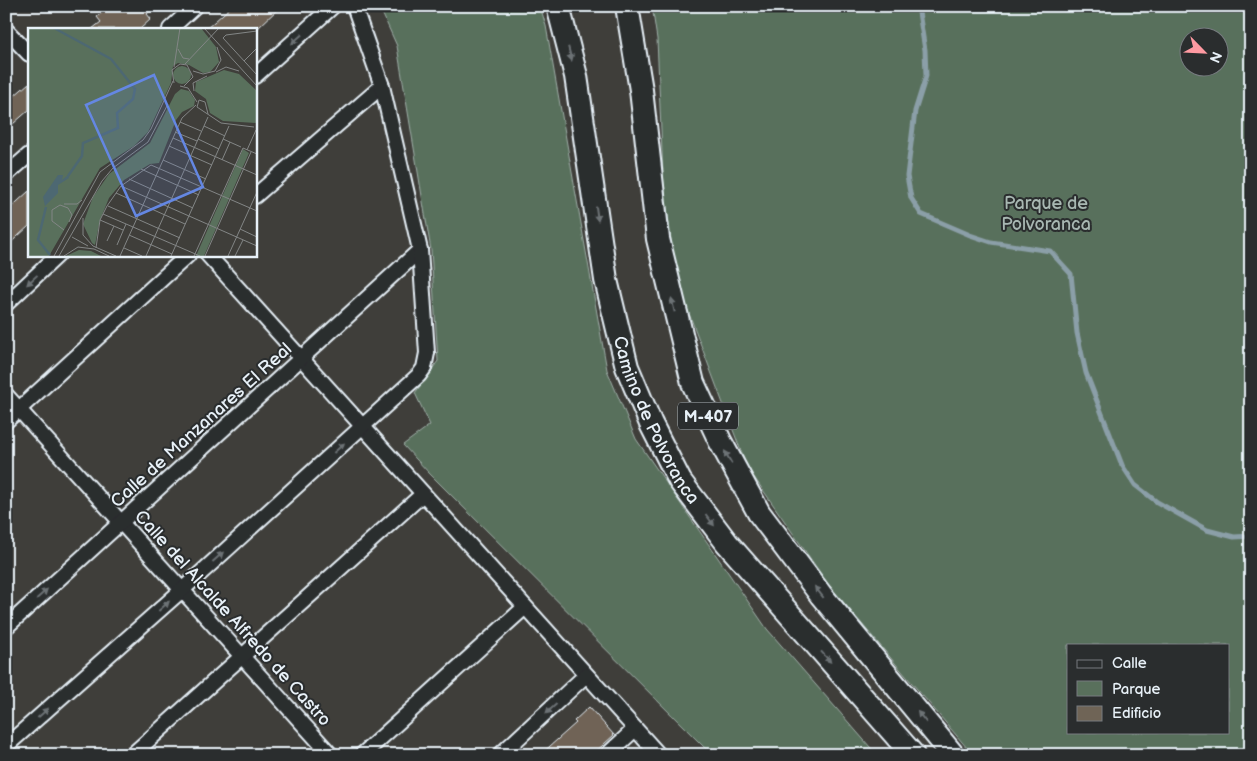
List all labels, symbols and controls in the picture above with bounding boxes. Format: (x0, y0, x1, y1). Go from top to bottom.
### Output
inset map (28, 28, 256, 256)
north arrow (1180, 28, 1230, 78)
one-way arrow (291, 33, 304, 44)
one-way arrow (566, 46, 574, 61)
text: N (1206, 49, 1225, 65)
park label: Parque de Polvoranca (1001, 193, 1091, 235)
one-way arrow (593, 206, 601, 222)
one-way arrow (27, 274, 39, 286)
one-way arrow (669, 298, 677, 313)
street label: Camino de Polvoranca (609, 334, 704, 508)
street label: Calle de Manzanares El Real (107, 339, 296, 512)
road number: M-407 (678, 402, 738, 430)
one-way arrow (332, 442, 344, 454)
one-way arrow (724, 451, 733, 464)
street label: Calle del Alcalde Alfredo de Castro (130, 506, 335, 731)
one-way arrow (704, 513, 715, 526)
one-way arrow (212, 551, 224, 563)
one-way arrow (813, 586, 824, 599)
one-way arrow (36, 588, 48, 600)
one-way arrow (158, 600, 171, 611)
legend (1067, 644, 1230, 734)
one-way arrow (820, 651, 832, 663)
text: Calle (1112, 654, 1147, 673)
text: Parque (1112, 680, 1161, 699)
one-way arrow (544, 703, 557, 714)
text: Edificio (1112, 704, 1161, 723)
one-way arrow (36, 708, 49, 719)
one-way arrow (917, 711, 928, 724)

